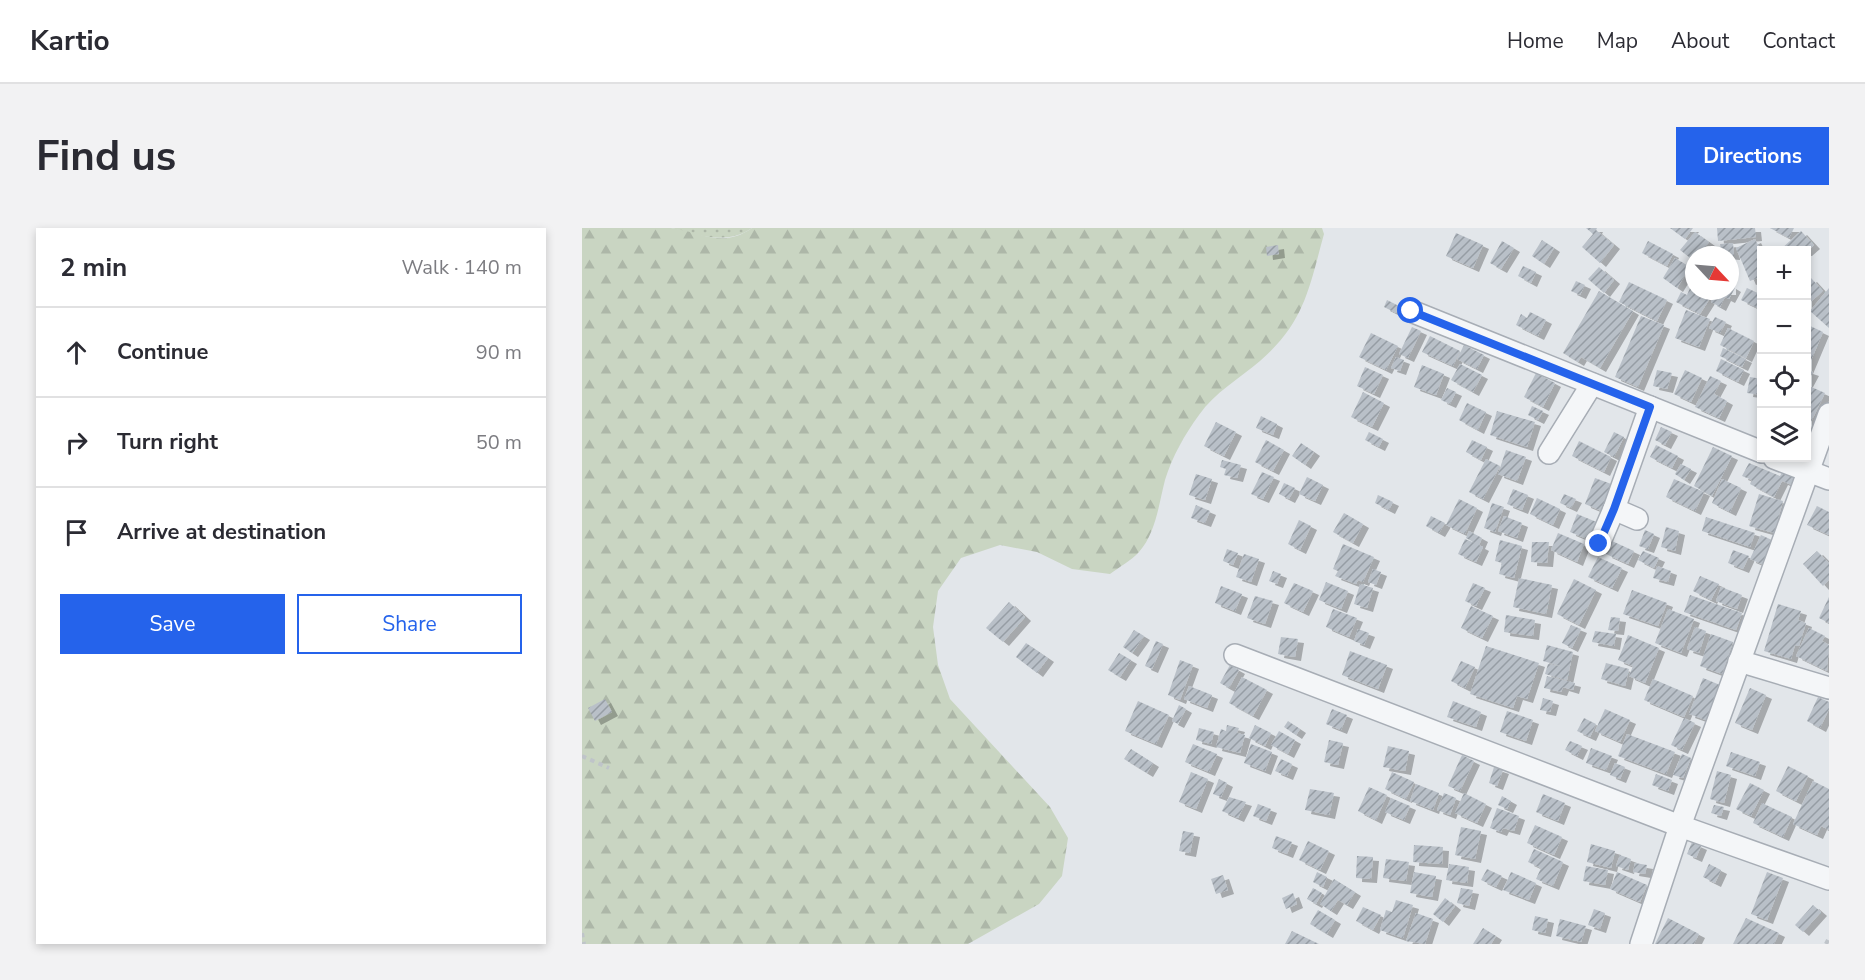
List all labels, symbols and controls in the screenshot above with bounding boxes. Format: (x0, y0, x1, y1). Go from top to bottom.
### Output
text: Kartio (30, 22, 110, 60)
text: Home (1507, 27, 1564, 55)
text: Map (1597, 27, 1638, 55)
text: About (1671, 27, 1729, 55)
text: Contact (1762, 27, 1835, 55)
button: Directions (1676, 127, 1829, 185)
text: Find us (36, 128, 176, 185)
north arrow (1685, 246, 1739, 300)
map controls (1757, 246, 1811, 462)
button: + (1757, 246, 1811, 300)
text: 2 min (60, 250, 127, 285)
text: Walk · 140 m (402, 254, 522, 281)
route start (1397, 297, 1423, 323)
button: − (1757, 300, 1811, 354)
icon: ahead (60, 336, 93, 369)
text: Continue (117, 337, 208, 367)
text: 90 m (476, 339, 522, 366)
button: locate (1757, 354, 1811, 408)
button: layers (1757, 408, 1811, 462)
icon: right (60, 426, 93, 459)
text: Turn right (117, 427, 218, 457)
text: 50 m (476, 429, 522, 456)
icon: arrive (60, 516, 93, 549)
text: Arrive at destination (117, 517, 326, 547)
route end (1585, 530, 1611, 556)
button: Save (60, 594, 285, 654)
button: Share (297, 594, 522, 654)

